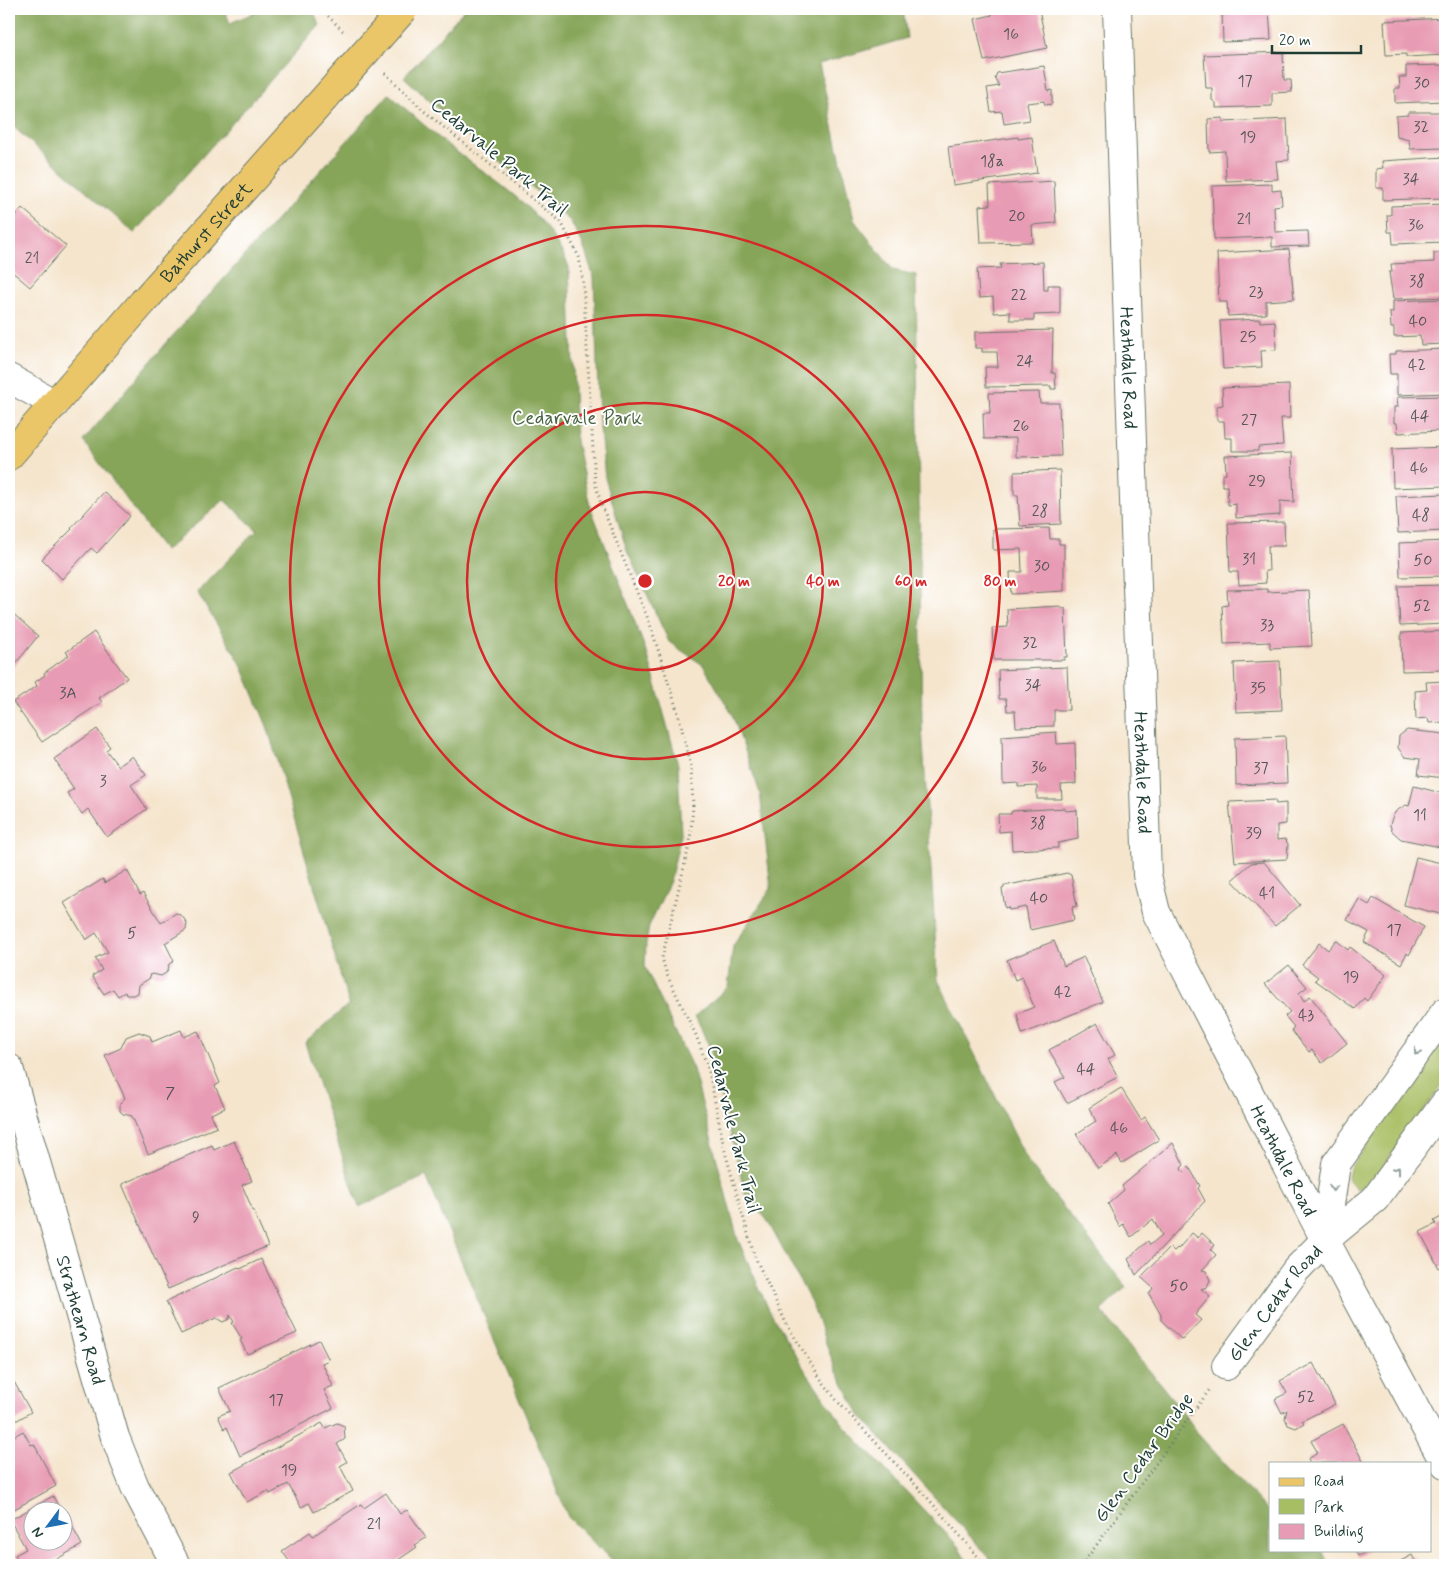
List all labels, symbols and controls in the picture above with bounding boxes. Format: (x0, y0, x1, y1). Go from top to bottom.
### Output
scale bar (1272, 22, 1360, 54)
house number: 16 (1003, 24, 1019, 45)
text: 20 m (1279, 31, 1311, 51)
house number: 17 (1237, 71, 1253, 92)
house number: 30 (1414, 73, 1430, 94)
street label: Cedarvale Park Trail (425, 92, 573, 222)
house number: 32 (1413, 117, 1429, 138)
house number: 19 (1240, 127, 1256, 148)
house number: 18a (980, 151, 1004, 172)
house number: 34 (1403, 169, 1420, 190)
street label: Bathurst Street (155, 177, 258, 289)
house number: 20 (1009, 206, 1026, 227)
house number: 21 (1237, 209, 1251, 230)
house number: 36 (1408, 215, 1424, 236)
house number: 21 (25, 248, 39, 269)
house number: 38 (1409, 271, 1425, 292)
house number: 23 (1249, 282, 1264, 303)
house number: 22 (1011, 285, 1027, 306)
street label: Heathdale Road (1113, 306, 1143, 429)
house number: 40 (1409, 311, 1427, 332)
house number: 25 (1240, 327, 1256, 348)
house number: 24 (1016, 351, 1034, 372)
house number: 42 (1408, 355, 1426, 376)
park label: Cedarvale Park (512, 406, 642, 431)
house number: 44 (1410, 406, 1430, 427)
house number: 27 (1241, 410, 1257, 431)
house number: 26 (1013, 416, 1029, 437)
house number: 46 (1410, 458, 1428, 479)
house number: 29 (1248, 471, 1266, 492)
house number: 28 (1032, 501, 1048, 522)
house number: 48 (1412, 505, 1430, 526)
house number: 31 (1242, 549, 1256, 570)
house number: 50 (1414, 550, 1432, 571)
house number: 30 (1034, 556, 1050, 577)
centre of rings (636, 572, 654, 590)
text: 20 m (718, 572, 750, 592)
text: 40 m (806, 572, 840, 592)
text: 60 m (895, 572, 927, 592)
text: 80 m (983, 572, 1017, 592)
house number: 52 (1413, 596, 1431, 617)
house number: 33 (1260, 615, 1274, 636)
house number: 32 (1022, 633, 1038, 654)
house number: 34 (1025, 675, 1042, 696)
house number: 35 (1250, 678, 1266, 699)
house number: 3A (59, 683, 77, 704)
street label: Heathdale Road (1127, 711, 1157, 834)
house number: 36 (1031, 757, 1047, 778)
house number: 37 (1253, 758, 1269, 779)
house number: 3 (99, 771, 107, 792)
house number: 11 (1413, 805, 1427, 826)
house number: 38 (1030, 813, 1046, 834)
house number: 39 (1246, 823, 1262, 844)
house number: 41 (1259, 883, 1275, 904)
house number: 40 (1030, 888, 1048, 909)
house number: 17 (1386, 920, 1402, 941)
house number: 5 (127, 923, 137, 944)
house number: 19 (1343, 967, 1359, 988)
house number: 42 (1054, 982, 1072, 1003)
house number: 43 (1298, 1005, 1314, 1026)
street label: Cedarvale Park Trail (701, 1043, 767, 1216)
one-way arrow (1414, 1046, 1423, 1056)
house number: 44 (1076, 1059, 1096, 1080)
house number: 7 (165, 1083, 175, 1104)
street label: Heathdale Road (1243, 1101, 1322, 1221)
house number: 46 (1110, 1118, 1128, 1139)
one-way arrow (1391, 1166, 1400, 1175)
one-way arrow (1328, 1184, 1338, 1192)
house number: 9 (192, 1207, 200, 1228)
street label: Glen Cedar Road (1222, 1239, 1328, 1367)
street label: Strathearn Road (49, 1253, 110, 1388)
house number: 50 (1170, 1276, 1188, 1297)
house number: 52 (1297, 1387, 1315, 1408)
street label: Glen Cedar Bridge (1089, 1388, 1201, 1528)
house number: 17 (268, 1390, 284, 1411)
house number: 19 (281, 1460, 297, 1481)
legend (1269, 1462, 1432, 1552)
text: Road (1314, 1472, 1344, 1492)
text: Park (1314, 1498, 1344, 1518)
north arrow (22, 1502, 72, 1552)
house number: 21 (367, 1514, 381, 1535)
text: Building (1314, 1522, 1364, 1543)
text: N (28, 1524, 48, 1541)

